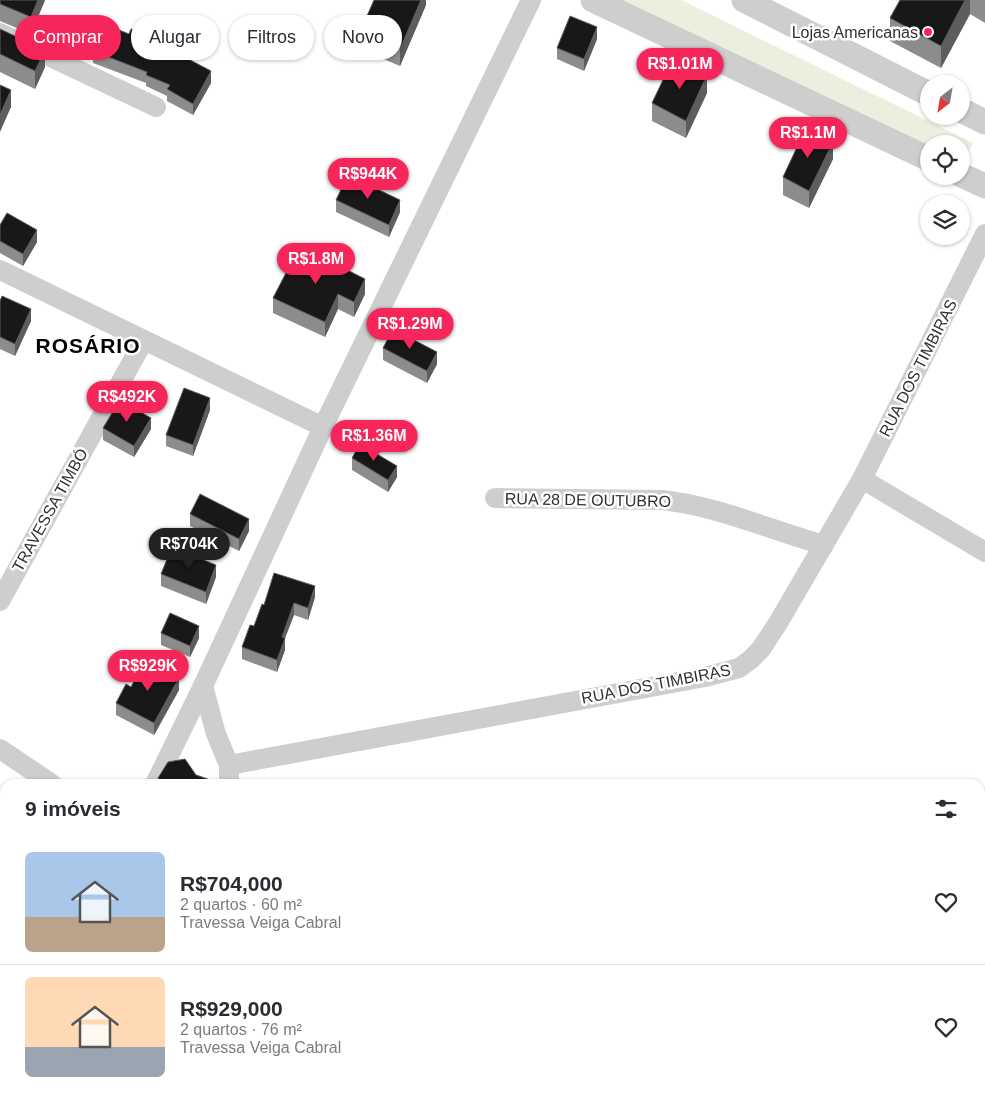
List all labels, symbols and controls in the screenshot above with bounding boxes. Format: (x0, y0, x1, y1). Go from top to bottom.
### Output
chip: Comprar (15, 15, 121, 60)
chip: Alugar (131, 15, 219, 60)
chip: Filtros (229, 15, 314, 60)
chip: Novo (324, 15, 402, 60)
place label: Lojas Americanas (792, 24, 918, 41)
marker: Lojas Americanas (922, 26, 934, 38)
pin: R$1.01M (634, 48, 726, 90)
text: R$1.01M (648, 55, 712, 72)
north arrow (920, 75, 970, 125)
map controls (920, 75, 970, 245)
pin: R$1.1M (767, 116, 849, 159)
text: R$1.1M (780, 124, 836, 141)
button: locate (920, 135, 970, 185)
pin: R$944K (327, 158, 409, 200)
text: R$944K (339, 165, 397, 182)
button: layers (920, 195, 970, 245)
pin: R$1.8M (275, 242, 357, 285)
text: R$1.8M (288, 250, 344, 267)
street label: RUA DOS TIMBIRAS (876, 297, 960, 439)
pin: R$1.29M (364, 308, 456, 350)
text: R$1.29M (378, 315, 442, 332)
district label: ROSÁRIO (35, 334, 141, 357)
pin: R$492K (86, 380, 168, 423)
text: R$492K (98, 388, 156, 405)
pin: R$1.36M (328, 420, 420, 462)
text: R$1.36M (342, 427, 406, 444)
street label: TRAVESSA TIMBÓ (8, 445, 91, 575)
street label: RUA 28 DE OUTUBRO (505, 490, 671, 510)
pin: R$704K (148, 528, 230, 570)
text: R$704K (160, 535, 218, 552)
pin: R$929K (107, 650, 189, 692)
text: R$929K (119, 657, 177, 674)
street label: RUA DOS TIMBIRAS (580, 661, 732, 707)
icon: filters (932, 795, 960, 823)
text: 9 imóveis (25, 797, 121, 820)
icon: home (65, 872, 125, 932)
text: R$704,000 (180, 872, 283, 895)
icon: heart (932, 888, 960, 916)
text: 2 quartos · 60 m² (180, 896, 302, 913)
text: Travessa Veiga Cabral (180, 914, 341, 931)
icon: home (65, 997, 125, 1057)
text: R$929,000 (180, 997, 283, 1020)
icon: heart (932, 1013, 960, 1041)
text: 2 quartos · 76 m² (180, 1021, 302, 1038)
text: Travessa Veiga Cabral (180, 1039, 341, 1056)

